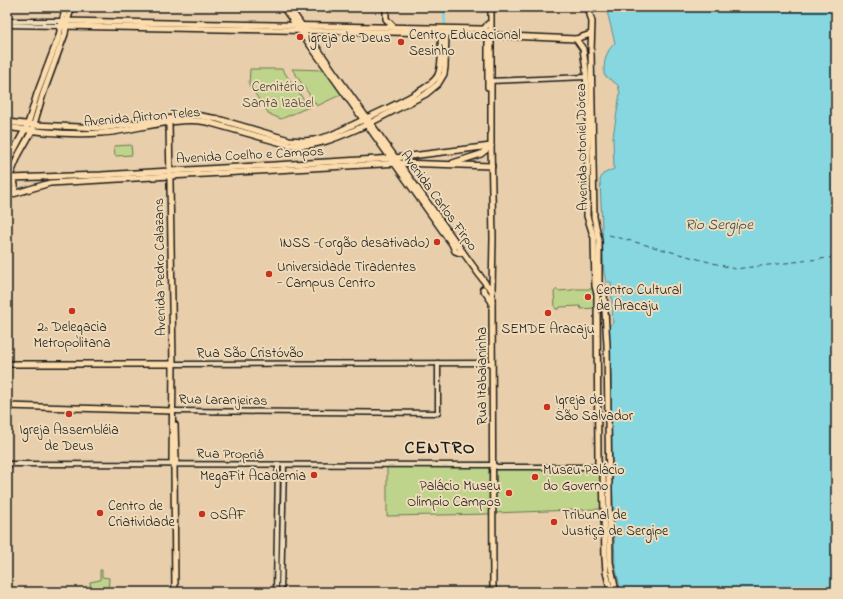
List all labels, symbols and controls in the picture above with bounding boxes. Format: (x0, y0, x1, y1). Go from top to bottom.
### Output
place label: Centro Educacional Sesinho (409, 25, 521, 62)
place label: igreja de Deus (308, 28, 391, 50)
marker: igreja de Deus (295, 32, 305, 42)
marker: Centro Educacional Sesinho (396, 37, 406, 47)
park label: Cemitério Santa Izabel (242, 77, 314, 114)
street label: Avenida Otoniel Dórea (571, 83, 594, 211)
street label: Avenida Airton Teles (83, 102, 201, 133)
street label: Avenida Coelho e Campos (176, 141, 325, 170)
street label: Avenida Carlos Firpo (395, 146, 482, 255)
street label: Avenida Pedro Calazans (149, 198, 172, 336)
water label: Rio Sergipe (685, 214, 754, 237)
place label: INSS -(orgão desativado) (280, 233, 429, 255)
marker: INSS -(orgão desativado) (432, 237, 442, 247)
place label: Universidade Tiradentes - Campus Centro (277, 257, 416, 294)
marker: Universidade Tiradentes - Campus Centro (264, 269, 274, 279)
place label: Centro Cultural de Aracaju (596, 280, 682, 317)
marker: Centro Cultural de Aracaju (583, 292, 593, 302)
marker: 2ª Delegacia Metropolitana (67, 306, 77, 316)
marker: SEMDE Aracaju (543, 308, 553, 318)
place label: 2ª Delegacia Metropolitana (33, 317, 111, 354)
place label: SEMDE Aracaju (501, 319, 595, 340)
street label: Rua Itabaianinha (472, 327, 493, 425)
street label: Rua São Cristóvão (196, 343, 304, 364)
street label: Rua Laranjeiras (178, 389, 268, 412)
place label: Igreja de São Salvador (555, 390, 634, 427)
marker: Igreja de São Salvador (542, 402, 552, 412)
marker: Igreja Assembléia de Deus (64, 409, 74, 419)
place label: Igreja Assembléia de Deus (19, 420, 119, 457)
district label: CENTRO (404, 436, 476, 462)
street label: Rua Propriá (196, 443, 264, 466)
place label: Museu Palácio do Governo (543, 460, 625, 497)
place label: MegaFit Academia (200, 466, 306, 488)
marker: MegaFit Academia (309, 470, 319, 480)
marker: Museu Palácio do Governo (530, 472, 540, 482)
place label: Palácio Museu Olímpio Campos (407, 476, 501, 513)
marker: Palácio Museu Olímpio Campos (504, 488, 514, 498)
place label: Centro de Criatividade (108, 496, 176, 533)
place label: OSAF (210, 505, 246, 526)
place label: Tribunal de Justiça de Sergipe (562, 505, 669, 543)
marker: Centro de Criatividade (95, 508, 105, 518)
marker: OSAF (197, 509, 207, 519)
marker: Tribunal de Justiça de Sergipe (549, 517, 559, 527)

